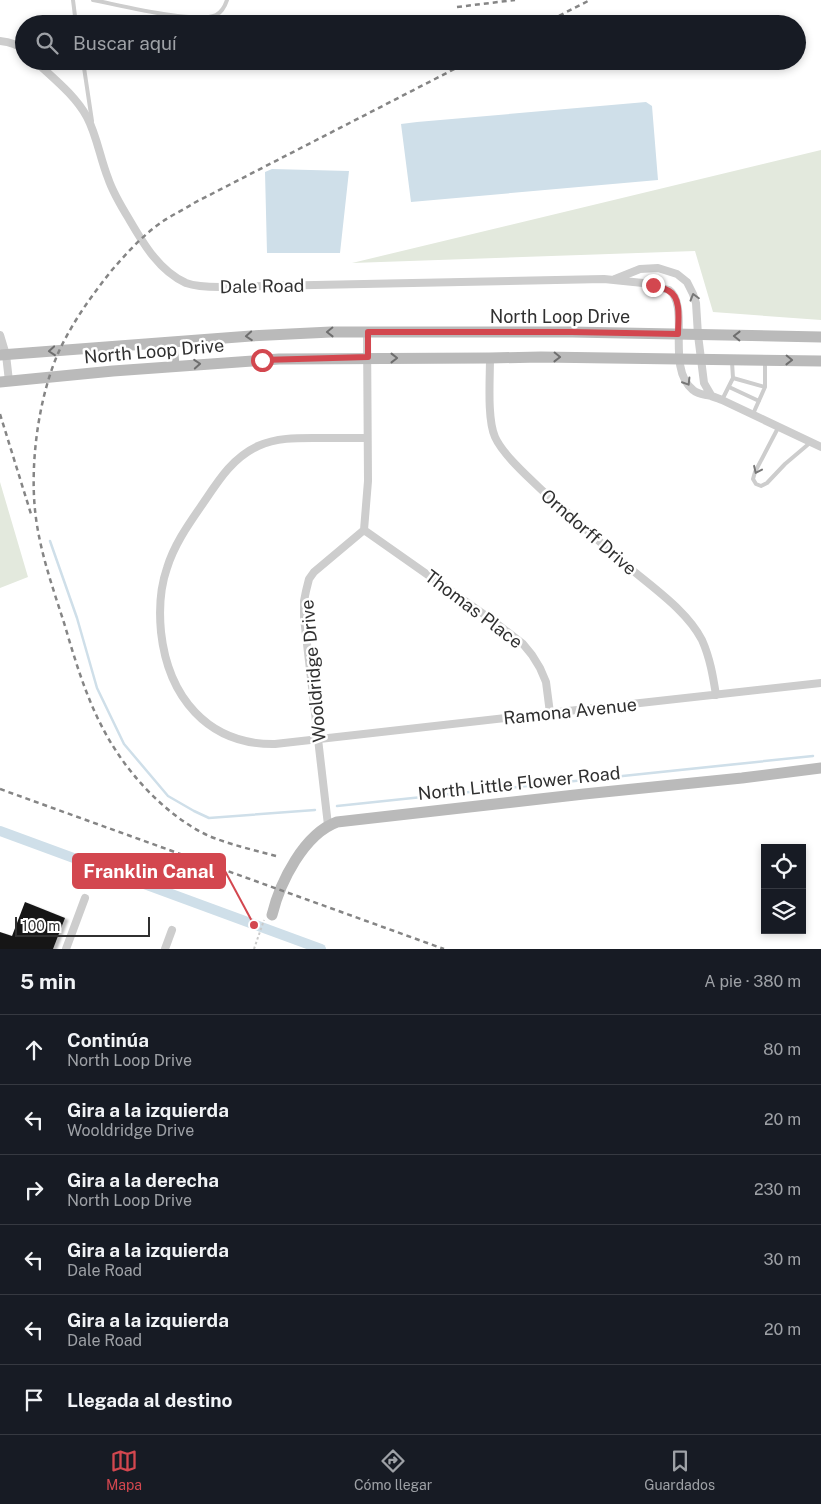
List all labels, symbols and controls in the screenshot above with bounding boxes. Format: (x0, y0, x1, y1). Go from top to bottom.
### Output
search box (15, 15, 806, 70)
icon: search (33, 29, 61, 57)
text: Buscar aquí (73, 32, 177, 54)
route end (642, 274, 665, 297)
street label: Dale Road (220, 275, 304, 297)
one-way arrow (689, 293, 699, 302)
street label: North Loop Drive (490, 306, 630, 327)
one-way arrow (326, 327, 334, 338)
one-way arrow (244, 331, 252, 342)
one-way arrow (733, 331, 741, 341)
street label: North Loop Drive (83, 334, 225, 368)
one-way arrow (47, 345, 55, 356)
route start (251, 349, 274, 372)
one-way arrow (553, 352, 561, 362)
one-way arrow (390, 353, 398, 363)
one-way arrow (786, 355, 793, 365)
one-way arrow (193, 359, 201, 370)
one-way arrow (681, 377, 691, 386)
one-way arrow (753, 465, 763, 474)
street label: Orndorff Drive (537, 485, 641, 579)
street label: Thomas Place (421, 565, 527, 653)
street label: Wooldridge Drive (296, 599, 330, 743)
street label: Ramona Avenue (502, 694, 638, 728)
street label: North Little Flower Road (417, 762, 621, 804)
map controls (761, 844, 806, 934)
button: locate (761, 844, 806, 889)
callout: Franklin Canal (73, 854, 225, 888)
text: Franklin Canal (83, 860, 215, 882)
button: layers (761, 889, 806, 934)
scale bar (15, 914, 150, 937)
text: 100 m (22, 918, 60, 934)
text: 5 min (20, 969, 76, 994)
text: A pie · 380 m (704, 972, 801, 991)
text: Continúa (67, 1029, 149, 1051)
icon: ahead (20, 1036, 48, 1064)
text: 80 m (763, 1040, 801, 1059)
text: North Loop Drive (67, 1051, 192, 1070)
text: Gira a la izquierda (67, 1099, 229, 1121)
icon: left (20, 1106, 48, 1134)
text: 20 m (764, 1110, 801, 1129)
text: Wooldridge Drive (67, 1121, 194, 1140)
text: Gira a la derecha (67, 1169, 219, 1191)
icon: right (20, 1176, 48, 1204)
text: 230 m (754, 1180, 801, 1199)
text: North Loop Drive (67, 1191, 192, 1210)
text: Gira a la izquierda (67, 1239, 229, 1261)
icon: left (20, 1246, 48, 1274)
text: 30 m (764, 1250, 801, 1269)
text: Dale Road (67, 1261, 142, 1280)
text: Gira a la izquierda (67, 1309, 229, 1331)
icon: left (20, 1316, 48, 1344)
text: 20 m (764, 1320, 801, 1339)
text: Dale Road (67, 1331, 142, 1350)
icon: arrive (20, 1386, 48, 1414)
text: Llegada al destino (67, 1389, 232, 1411)
tab: Mapa (106, 1447, 142, 1493)
tab: Cómo llegar (354, 1447, 432, 1493)
tab: Guardados (644, 1447, 715, 1493)

